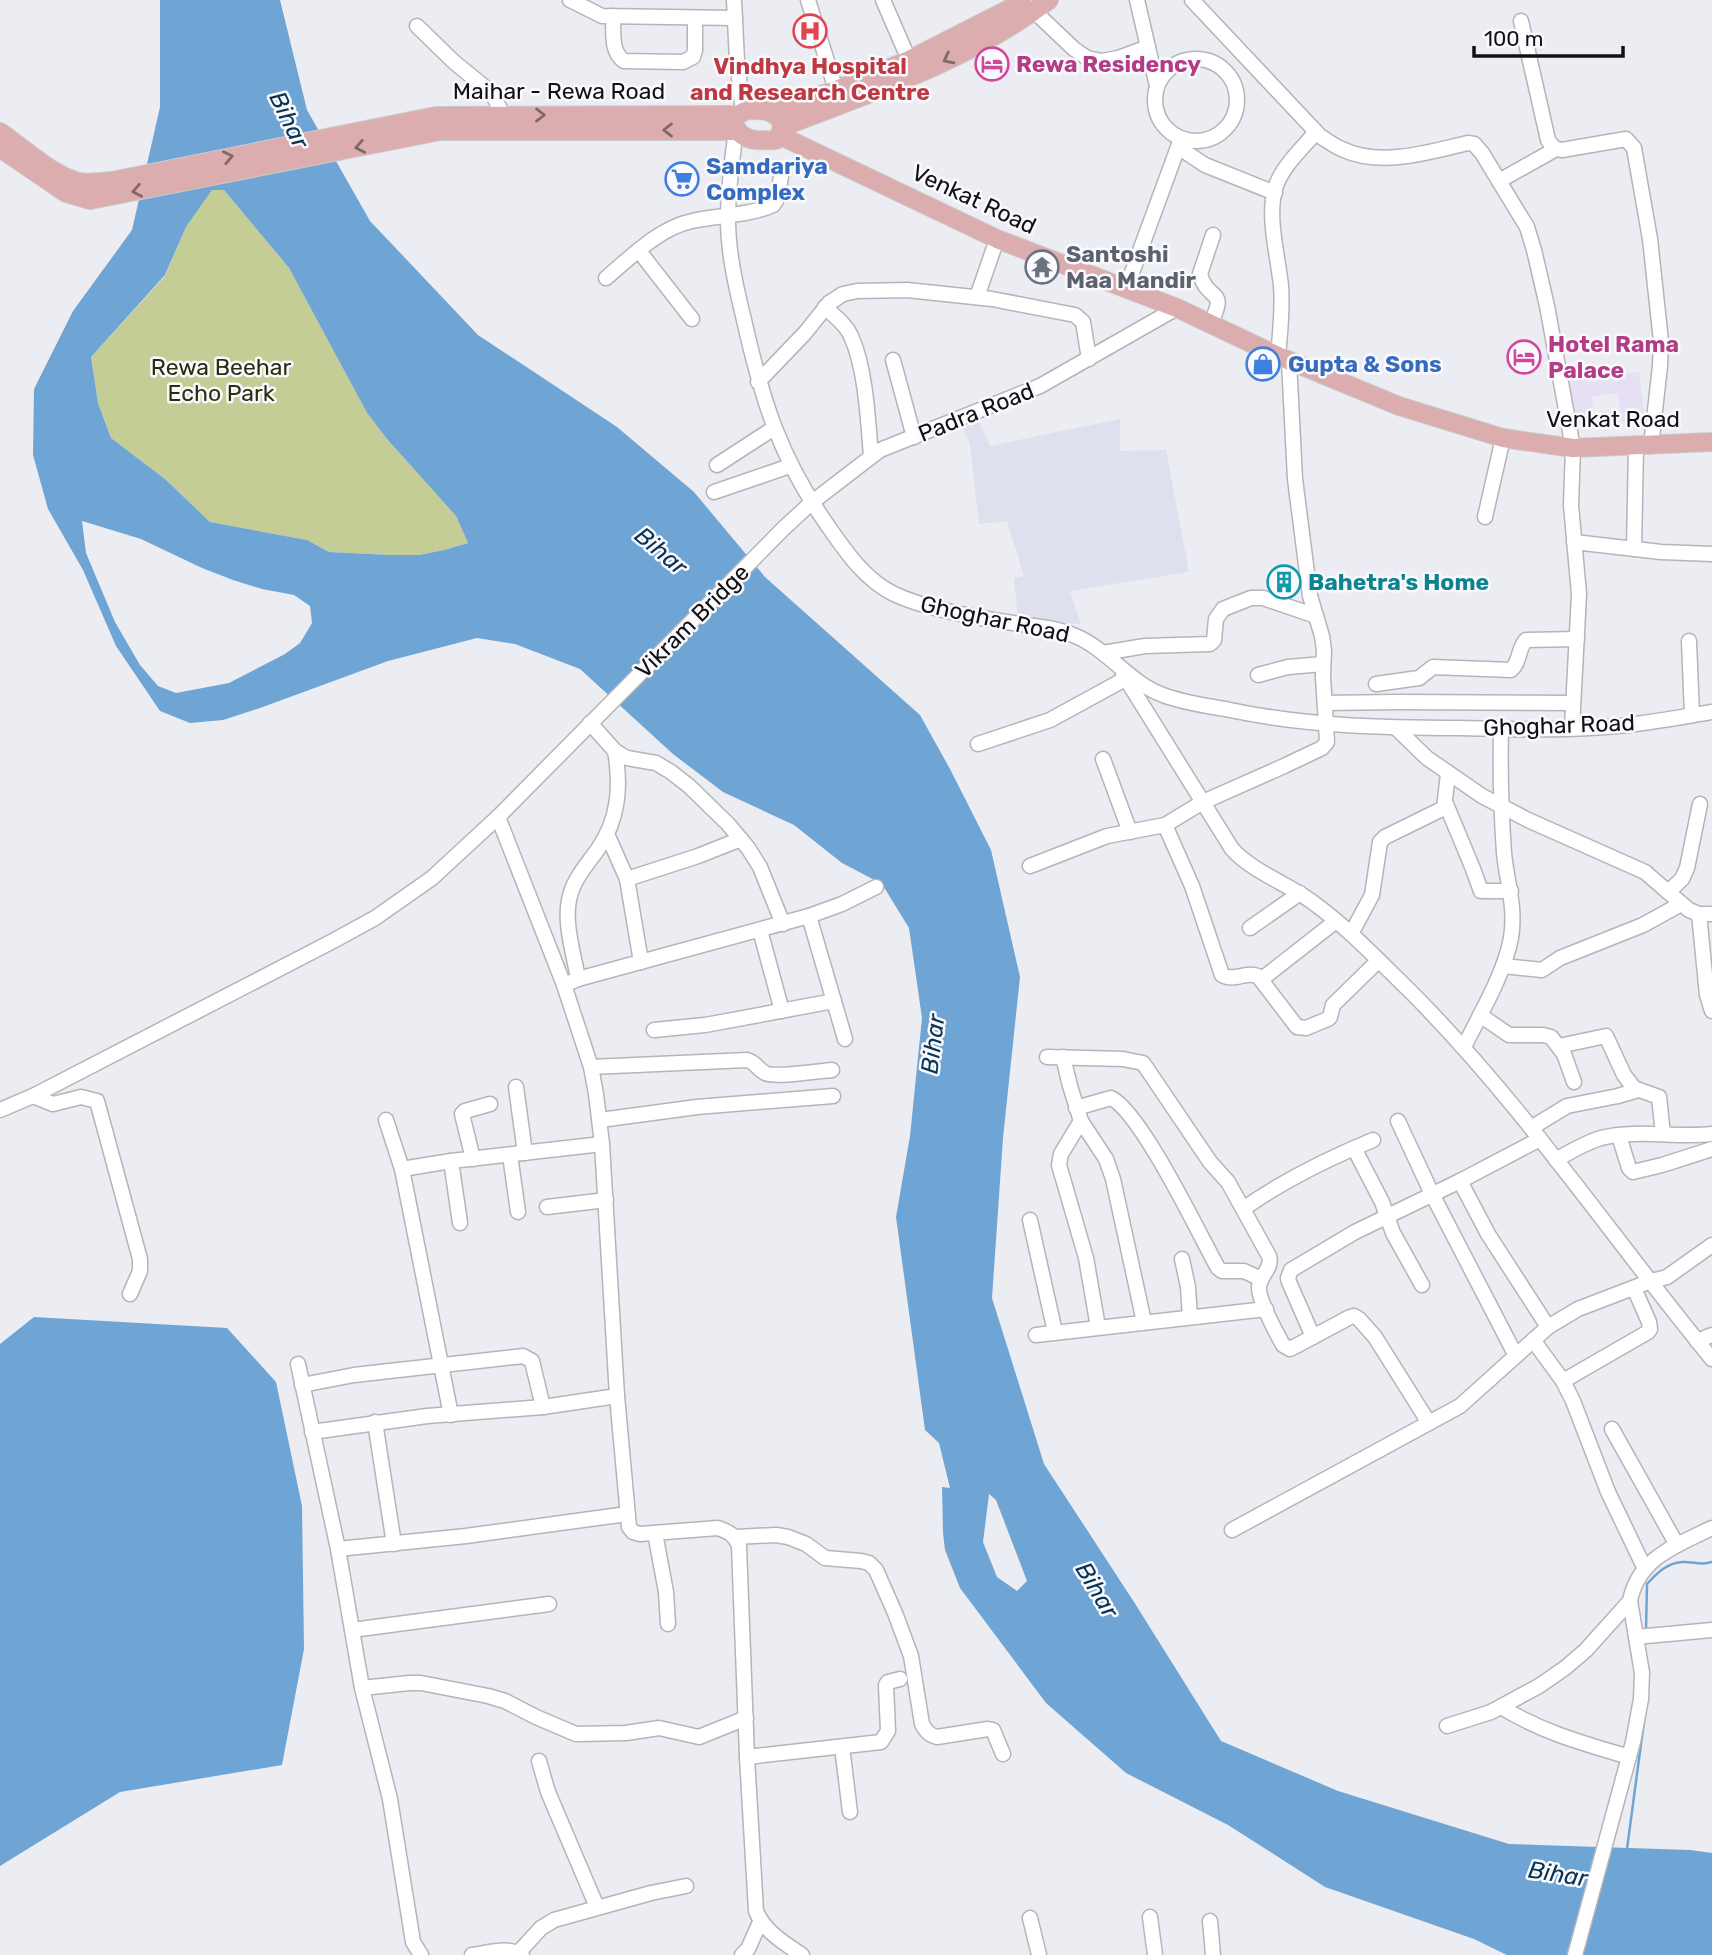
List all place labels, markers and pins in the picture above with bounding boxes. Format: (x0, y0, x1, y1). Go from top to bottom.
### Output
hospital icon: Vindhya Hospital and Research Centre (791, 12, 829, 50)
hotel icon: Rewa Residency (973, 45, 1011, 83)
place label: Rewa Residency (1016, 50, 1201, 78)
place label: Vindhya Hospital and Research Centre (690, 52, 930, 106)
place label: Samdariya Complex (706, 152, 828, 206)
supermarket icon: Samdariya Complex (663, 160, 701, 198)
place label: Santoshi Maa Mandir (1066, 240, 1197, 294)
temple icon: Santoshi Maa Mandir (1023, 248, 1061, 286)
place label: Hotel Rama Palace (1548, 330, 1679, 384)
hotel icon: Hotel Rama Palace (1505, 338, 1543, 376)
shop icon: Gupta & Sons (1244, 345, 1282, 383)
place label: Gupta & Sons (1288, 350, 1442, 378)
building icon: Bahetra's Home (1265, 563, 1303, 601)
place label: Bahetra's Home (1308, 568, 1489, 596)

